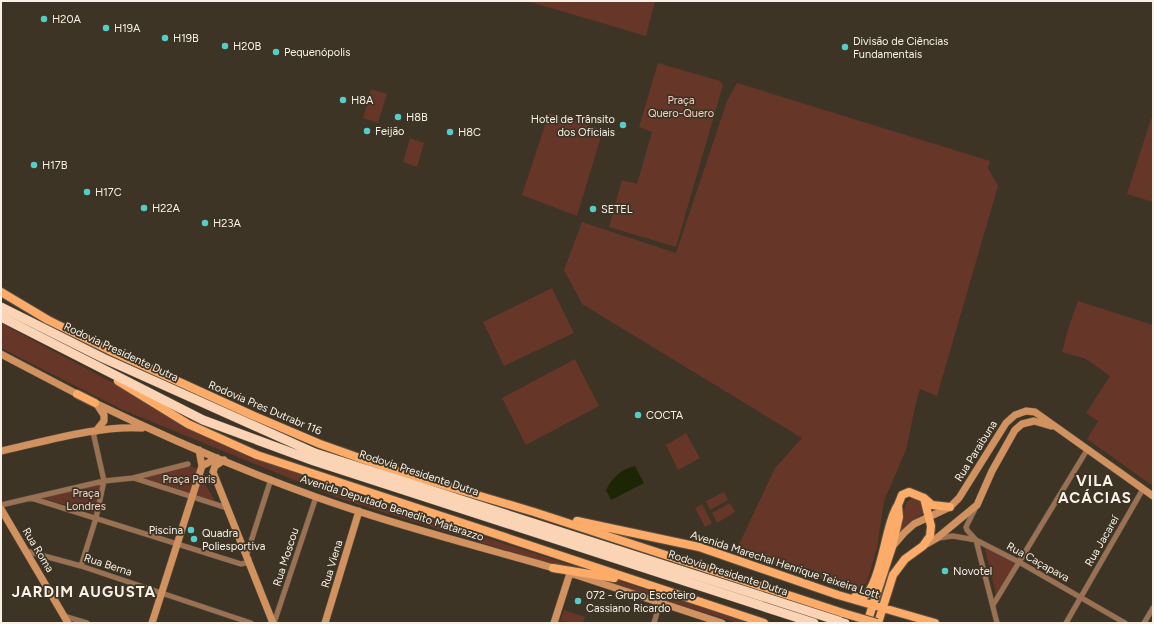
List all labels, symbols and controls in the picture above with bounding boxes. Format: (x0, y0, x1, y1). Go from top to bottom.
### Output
place label: H20A (52, 13, 81, 26)
marker: H20A (39, 14, 49, 24)
place label: H19A (114, 22, 141, 35)
marker: H19A (101, 23, 111, 33)
place label: H19B (173, 32, 199, 45)
marker: H19B (160, 33, 170, 43)
place label: Divisão de Ciências Fundamentais (853, 35, 948, 61)
place label: H20B (233, 40, 261, 53)
marker: H20B (220, 41, 230, 51)
marker: Divisão de Ciências Fundamentais (840, 42, 850, 52)
place label: Pequenópolis (284, 46, 350, 59)
marker: Pequenópolis (271, 47, 281, 57)
place label: H8A (351, 94, 374, 107)
park label: Praça Quero-Quero (648, 94, 714, 120)
marker: H8A (338, 95, 348, 105)
place label: H8B (406, 111, 428, 124)
marker: H8B (393, 112, 403, 122)
place label: Hotel de Trânsito dos Oficiais (531, 113, 615, 139)
marker: Hotel de Trânsito dos Oficiais (618, 120, 628, 130)
place label: Feijão (375, 125, 404, 138)
marker: Feijão (362, 126, 372, 136)
place label: H8C (458, 126, 481, 139)
marker: H8C (445, 127, 455, 137)
place label: H17B (42, 159, 68, 172)
marker: H17B (29, 160, 39, 170)
place label: H17C (95, 186, 122, 199)
marker: H17C (82, 187, 92, 197)
place label: H22A (152, 202, 181, 215)
marker: H22A (139, 203, 149, 213)
place label: SETEL (601, 203, 633, 216)
marker: SETEL (588, 204, 598, 214)
place label: H23A (213, 217, 241, 230)
marker: H23A (200, 218, 210, 228)
street label: Rodovia Presidente Dutra (62, 320, 180, 384)
street label: Rodovia Pres Dutrabr 116 (206, 378, 324, 438)
place label: COCTA (646, 409, 684, 422)
marker: COCTA (633, 410, 643, 420)
street label: Rua Paraibuna (952, 418, 1000, 484)
street label: Rodovia Presidente Dutra (358, 448, 480, 498)
street label: Avenida Deputado Benedito Matarazzo (299, 472, 485, 544)
district label: VILA ACÁCIAS (1058, 472, 1132, 507)
park label: Praça Paris (162, 473, 216, 486)
park label: Praça Londres (66, 487, 106, 513)
street label: Rua Jacareí (1082, 513, 1122, 569)
place label: Piscina (149, 524, 183, 537)
street label: Rua Roma (20, 525, 56, 575)
marker: Piscina (186, 525, 196, 535)
street label: Rua Moscou (270, 526, 302, 588)
place label: Quadra Poliesportiva (202, 527, 265, 553)
street label: Avenida Marechal Henrique Teixeira Lott (689, 528, 881, 602)
marker: Quadra Poliesportiva (189, 534, 199, 544)
street label: Rua Viena (319, 539, 345, 589)
street label: Rua Caçapava (1004, 539, 1072, 585)
street label: Rodovia Presidente Dutra (667, 548, 789, 598)
street label: Rua Berna (82, 551, 134, 579)
place label: Novotel (953, 565, 992, 578)
marker: Novotel (940, 566, 950, 576)
district label: JARDIM AUGUSTA (12, 583, 156, 601)
place label: 072 - Grupo Escoteiro Cassiano Ricardo (586, 589, 696, 615)
marker: 072 - Grupo Escoteiro Cassiano Ricardo (573, 596, 583, 606)

